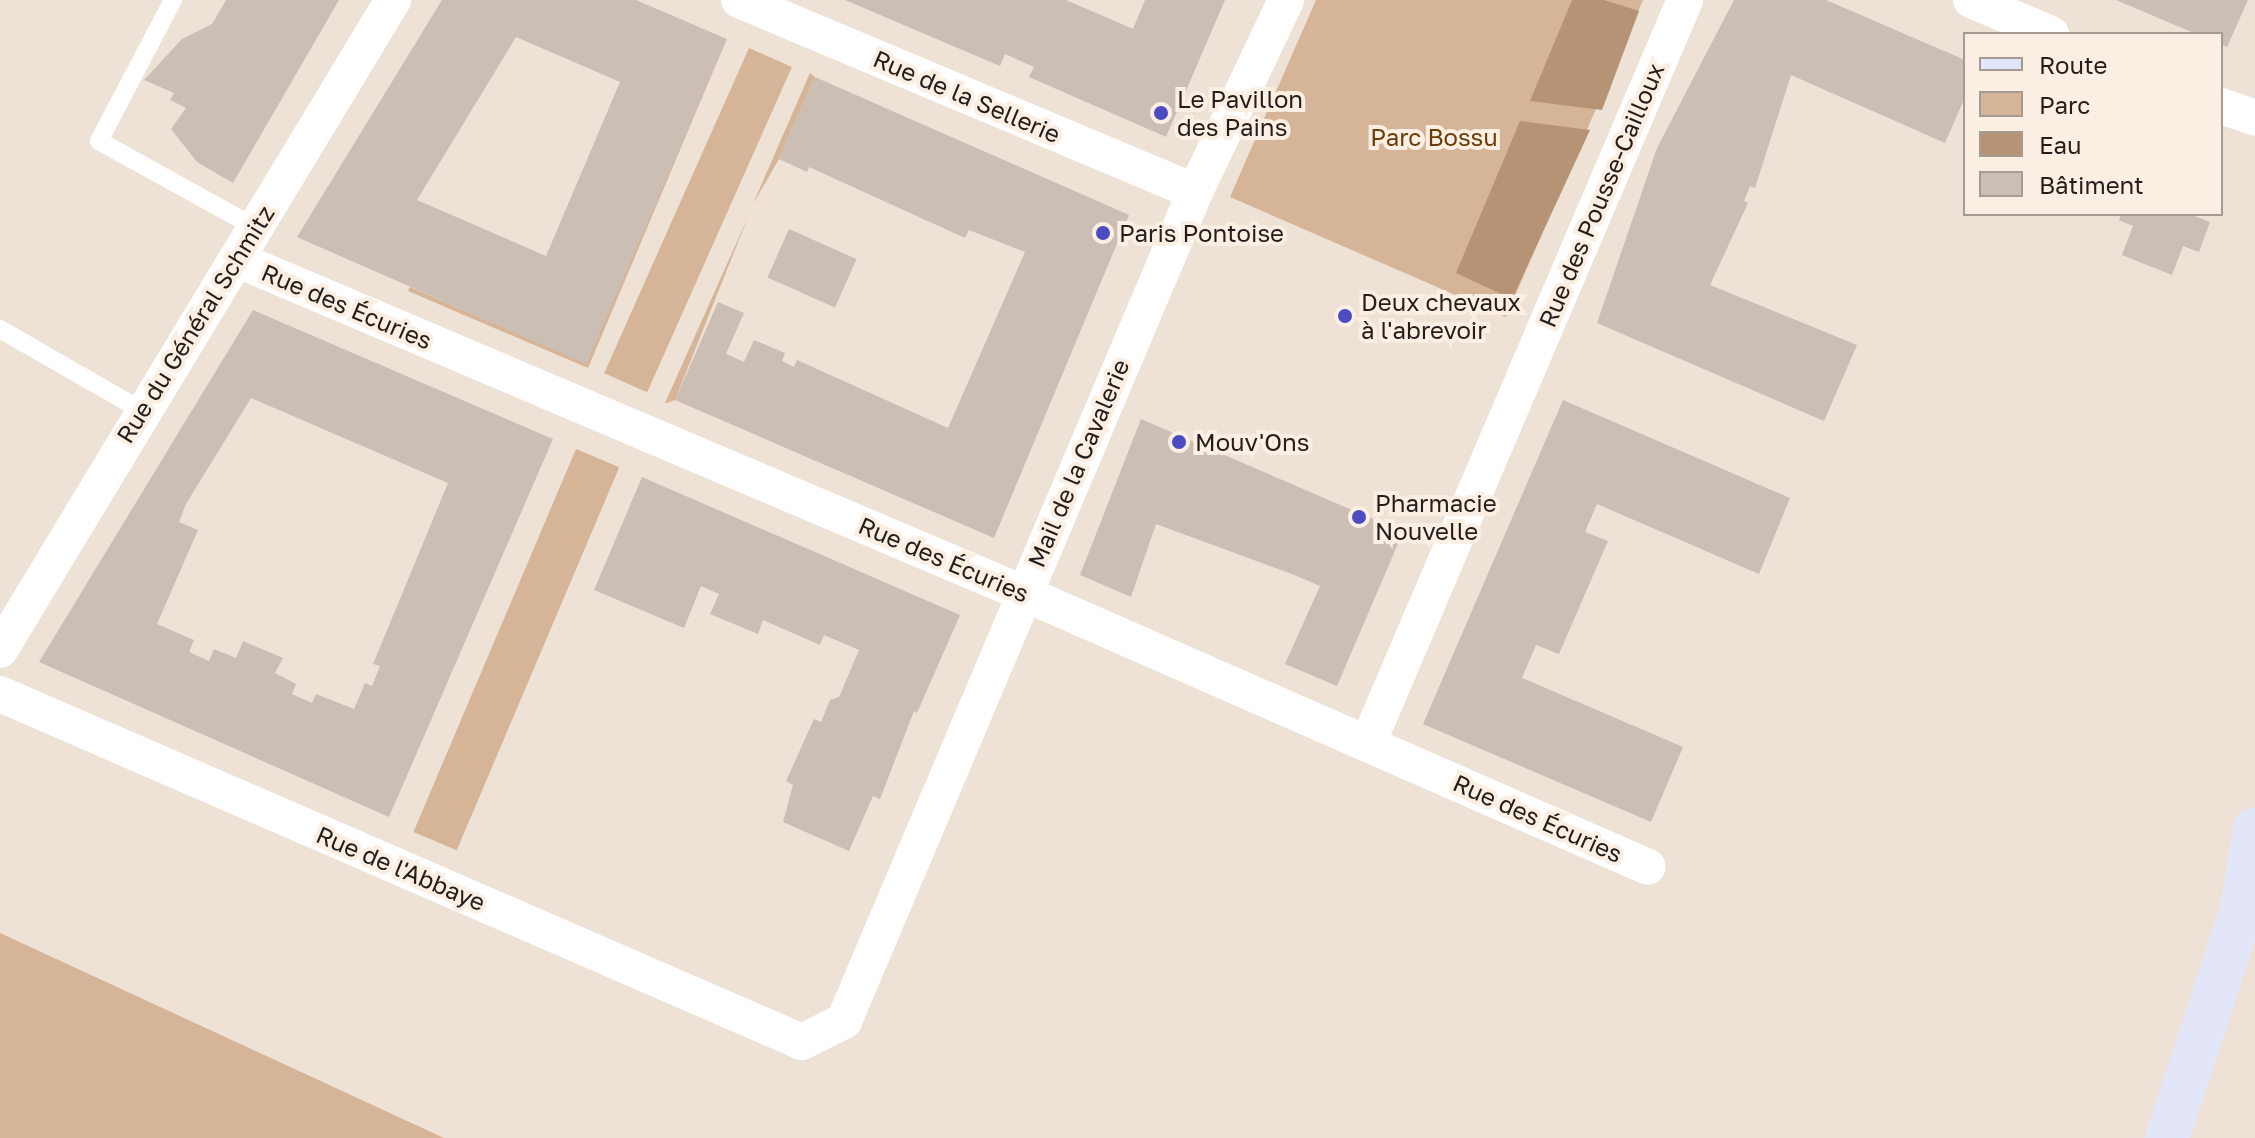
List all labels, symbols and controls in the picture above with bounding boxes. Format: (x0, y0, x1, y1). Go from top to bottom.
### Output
legend (1963, 32, 2223, 216)
street label: Rue de la Sellerie (869, 44, 1065, 148)
text: Route (2039, 50, 2108, 79)
street label: Rue des Pousse-Cailloux (1532, 59, 1670, 331)
place label: Le Pavillon des Pains (1177, 85, 1303, 141)
text: Parc (2039, 90, 2090, 119)
marker: Le Pavillon des Pains (1152, 104, 1170, 122)
park label: Parc Bossu (1370, 123, 1498, 151)
text: Eau (2039, 130, 2081, 159)
text: Bâtiment (2039, 170, 2144, 199)
street label: Rue du Général Schmitz (110, 200, 280, 448)
place label: Paris Pontoise (1119, 219, 1284, 247)
marker: Paris Pontoise (1094, 224, 1112, 242)
street label: Rue des Écuries (258, 257, 436, 355)
place label: Deux chevaux à l'abrevoir (1361, 288, 1521, 344)
marker: Deux chevaux à l'abrevoir (1336, 307, 1354, 325)
street label: Mail de la Cavalerie (1021, 355, 1135, 571)
place label: Mouv'Ons (1195, 428, 1309, 456)
marker: Mouv'Ons (1170, 433, 1188, 451)
place label: Pharmacie Nouvelle (1375, 489, 1497, 545)
marker: Pharmacie Nouvelle (1350, 508, 1368, 526)
street label: Rue des Écuries (855, 510, 1033, 608)
street label: Rue des Écuries (1449, 768, 1627, 868)
street label: Rue de l'Abbaye (312, 819, 490, 917)

